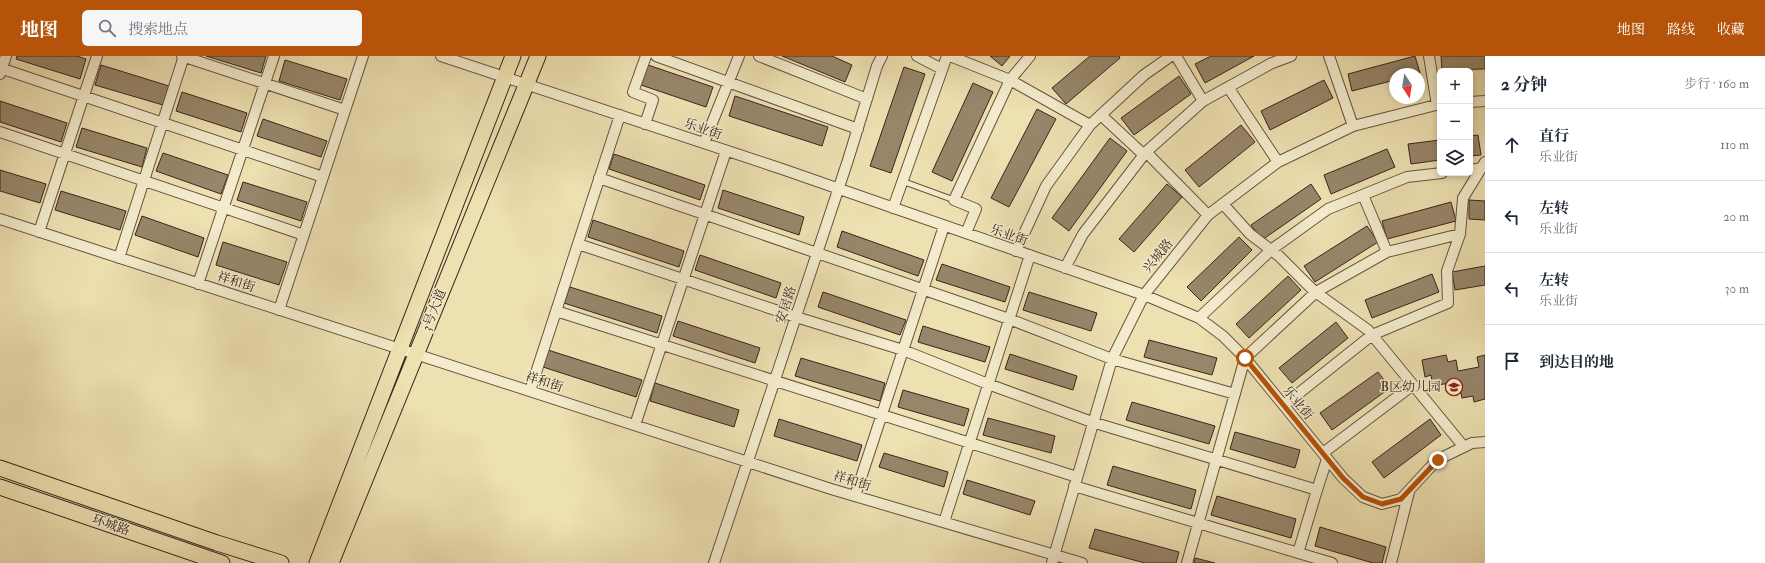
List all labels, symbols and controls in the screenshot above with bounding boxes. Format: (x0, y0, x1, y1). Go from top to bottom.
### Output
search box (82, 10, 362, 46)
icon: search (96, 17, 118, 39)
text: 地图 (20, 18, 58, 42)
text: 搜索地点 (128, 20, 188, 39)
text: 地图 (1617, 21, 1645, 38)
text: 路线 (1667, 21, 1695, 38)
text: 收藏 (1717, 21, 1745, 38)
north arrow (1389, 68, 1425, 104)
map controls (1437, 68, 1473, 176)
button: + (1437, 68, 1473, 104)
text: 2 分钟 (1501, 74, 1547, 95)
text: 步行 · 160 m (1684, 76, 1749, 92)
button: − (1437, 104, 1473, 140)
street label: 乐业街 (682, 115, 724, 143)
text: 直行 (1539, 127, 1569, 146)
icon: ahead (1501, 134, 1523, 156)
text: 110 m (1720, 137, 1749, 153)
button: layers (1437, 140, 1473, 176)
text: 乐业街 (1539, 149, 1578, 165)
text: 左转 (1539, 199, 1569, 218)
icon: left (1501, 206, 1523, 228)
text: 20 m (1723, 209, 1749, 225)
street label: 乐业街 (988, 221, 1030, 249)
text: 乐业街 (1539, 221, 1578, 237)
street label: 兴城路 (1140, 236, 1176, 276)
street label: 祥和街 (215, 268, 257, 296)
text: 左转 (1539, 271, 1569, 290)
icon: left (1501, 278, 1523, 300)
text: 30 m (1725, 281, 1749, 297)
street label: 安居路 (772, 284, 800, 326)
street label: 3号大道 (418, 287, 450, 333)
text: 乐业街 (1539, 293, 1578, 309)
route start (1236, 349, 1254, 367)
icon: arrive (1501, 350, 1523, 372)
text: 到达目的地 (1539, 353, 1614, 372)
street label: 祥和街 (523, 368, 565, 396)
school or university icon: B区幼儿园 (1444, 377, 1464, 397)
place label: B区幼儿园 (1380, 379, 1441, 395)
street label: 乐业街 (1280, 383, 1316, 423)
route end (1429, 451, 1447, 469)
street label: 祥和街 (831, 468, 873, 494)
street label: 环城路 (90, 511, 132, 539)

